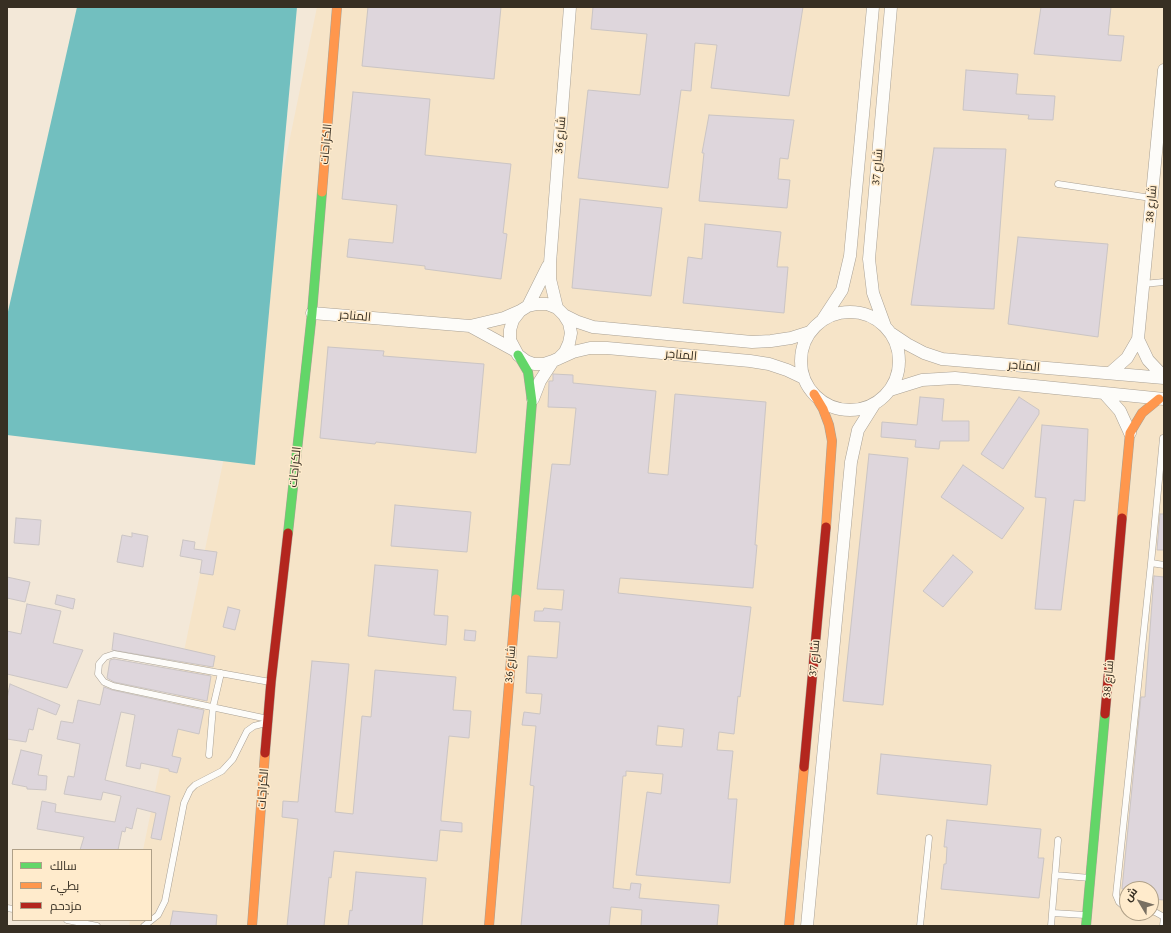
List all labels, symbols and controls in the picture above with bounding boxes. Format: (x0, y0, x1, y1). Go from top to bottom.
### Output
street label: شارع 36 (551, 116, 569, 154)
street label: الكراجات (317, 123, 335, 165)
street label: شارع 37 (868, 148, 886, 186)
street label: شارع 38 (1142, 185, 1160, 223)
street label: المناجر (338, 307, 372, 325)
street label: المناجر (664, 346, 698, 364)
street label: المناجر (1007, 357, 1041, 375)
street label: الكراجات (286, 446, 304, 488)
street label: شارع 37 (805, 639, 823, 677)
street label: شارع 36 (501, 645, 519, 683)
street label: شارع 38 (1099, 660, 1117, 698)
street label: الكراجات (254, 768, 272, 810)
legend (12, 849, 152, 921)
text: سالك (50, 859, 77, 873)
text: بطيء (50, 879, 79, 893)
north arrow (1119, 881, 1159, 921)
text: ش (1121, 885, 1139, 903)
text: مزدحم (50, 899, 82, 913)

